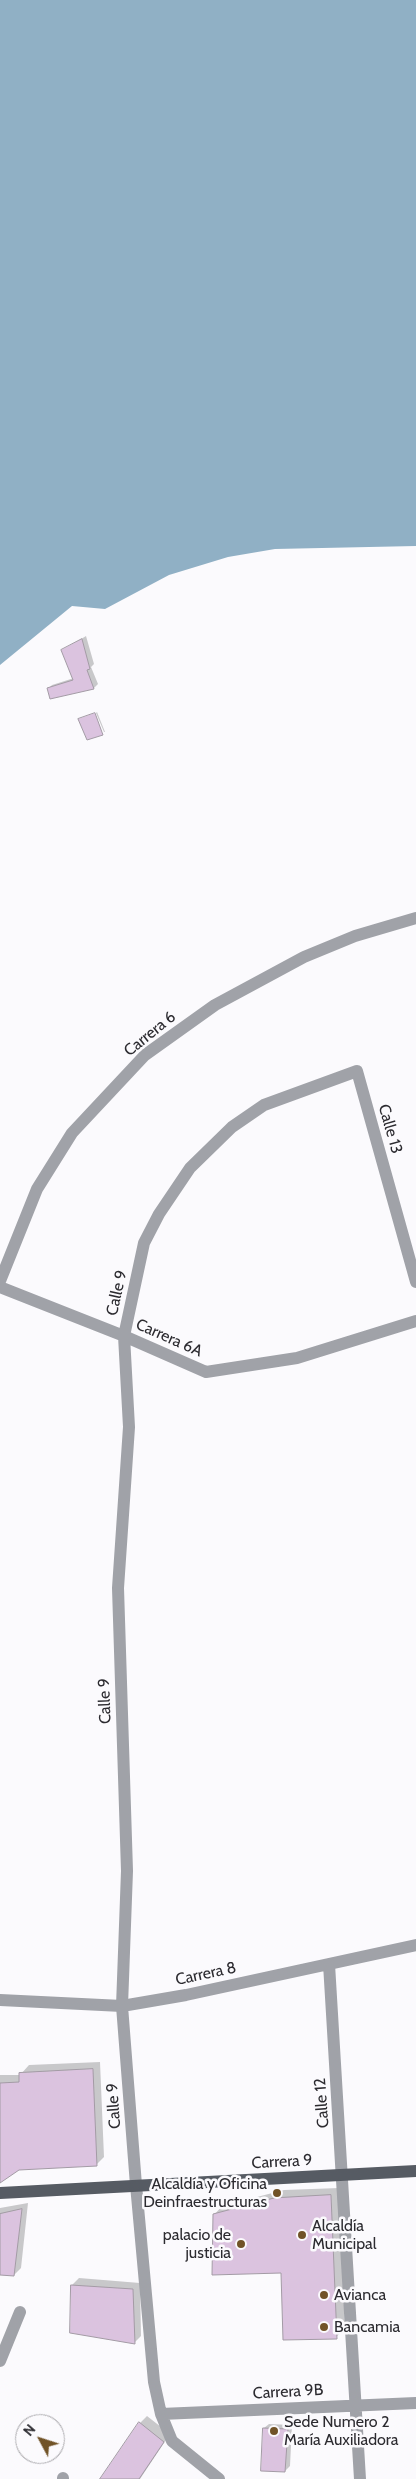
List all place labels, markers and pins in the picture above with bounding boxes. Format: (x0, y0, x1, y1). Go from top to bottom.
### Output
place label: Alcaldía y Oficina Deinfraestructuras (143, 2174, 267, 2212)
marker: Alcaldía y Oficina Deinfraestructuras (271, 2187, 283, 2199)
place label: Alcaldía Municipal (312, 2216, 377, 2254)
place label: palacio de justicia (163, 2225, 231, 2263)
marker: Alcaldía Municipal (296, 2229, 308, 2241)
marker: palacio de justicia (235, 2238, 247, 2250)
place label: Avianca (334, 2285, 386, 2305)
marker: Avianca (318, 2289, 330, 2301)
place label: Bancamia (334, 2317, 400, 2337)
marker: Bancamia (318, 2321, 330, 2333)
place label: Sede Numero 2 María Auxiliadora (284, 2412, 398, 2450)
marker: Sede Numero 2 María Auxiliadora (268, 2425, 280, 2437)

